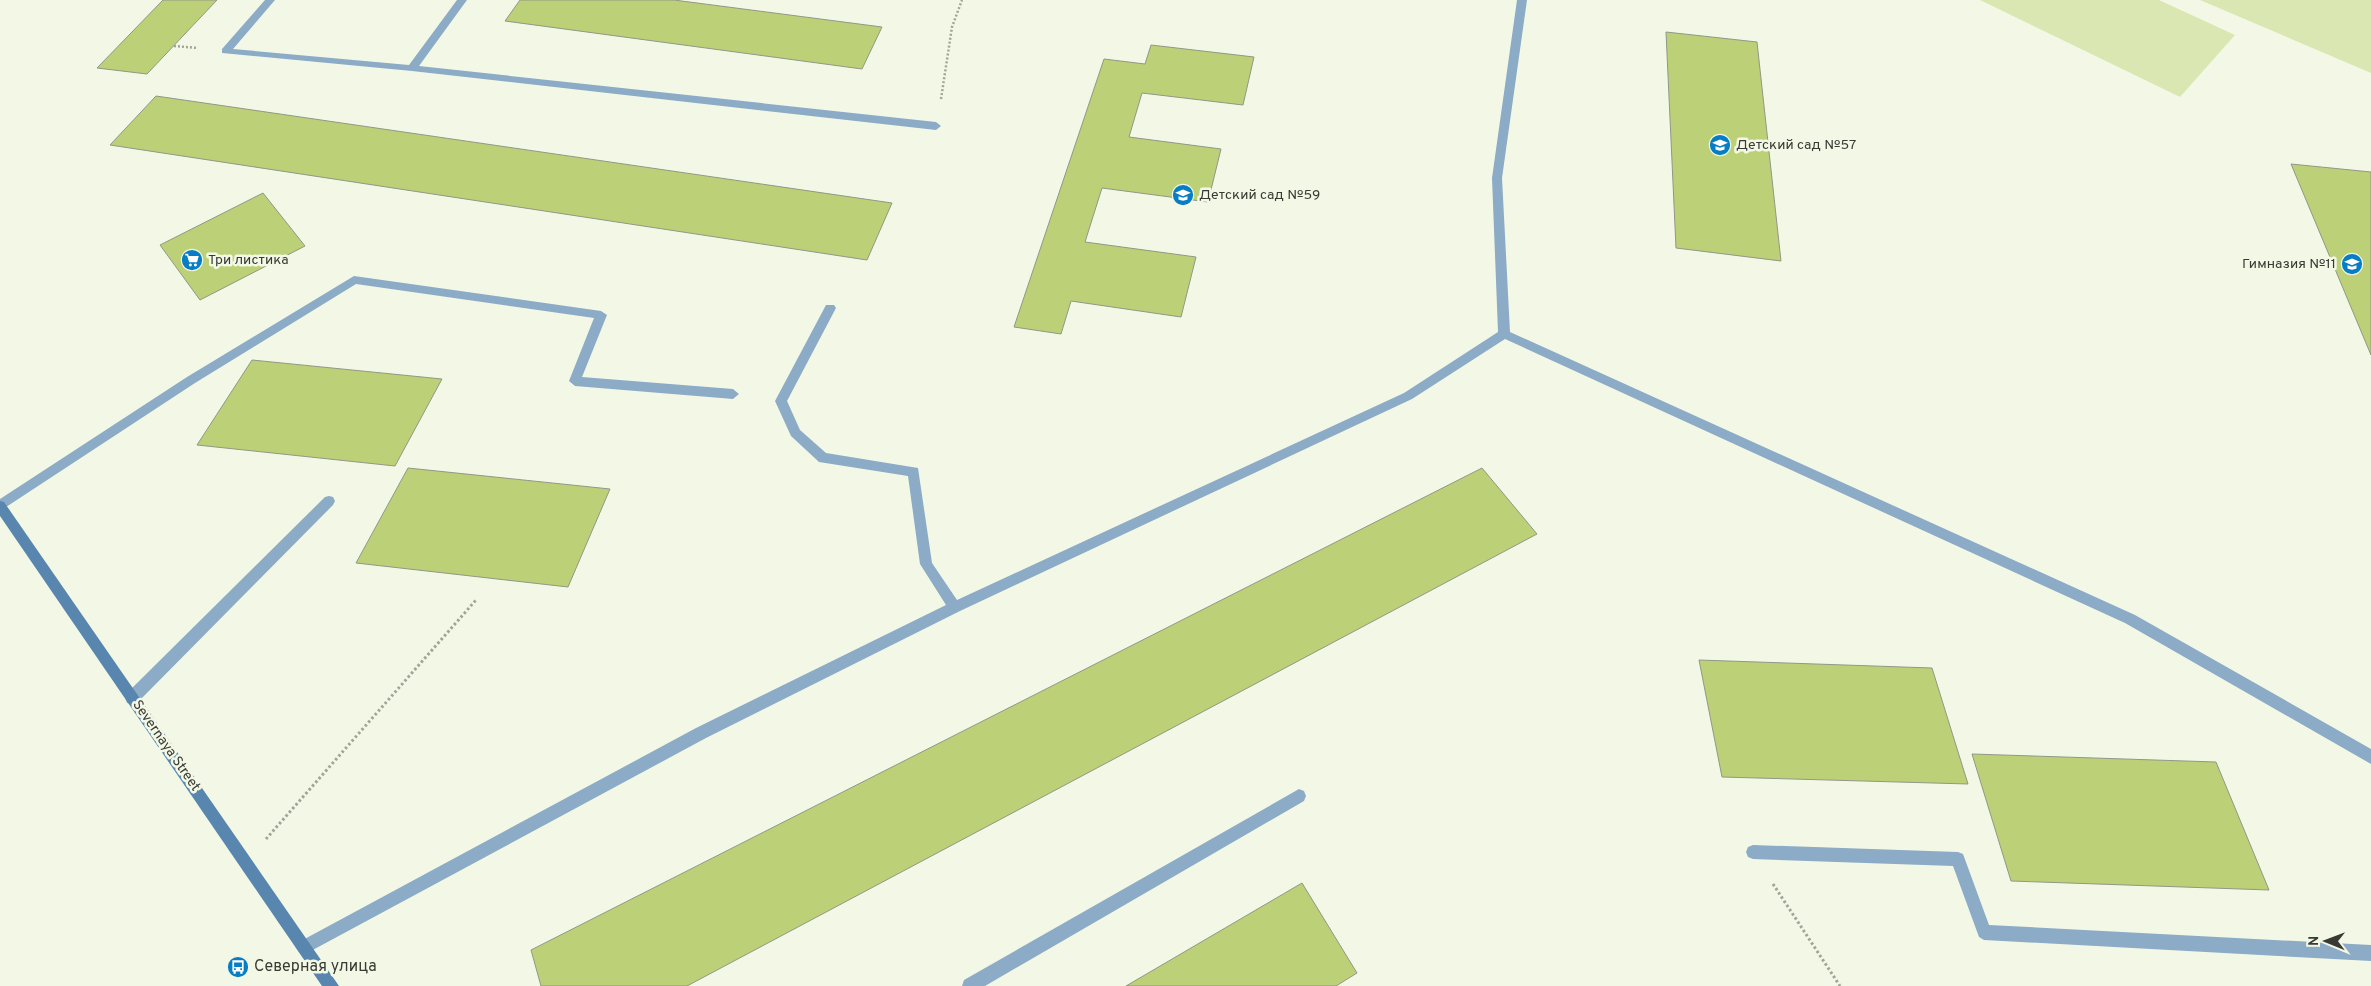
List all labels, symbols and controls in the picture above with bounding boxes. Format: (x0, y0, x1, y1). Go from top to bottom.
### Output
school or university icon: Детский сад №57 (1708, 133, 1732, 157)
place label: Детский сад №57 (1736, 137, 1856, 154)
school or university icon: Детский сад №59 (1171, 183, 1195, 207)
place label: Детский сад №59 (1199, 187, 1320, 204)
supermarket icon: Три листика (180, 248, 204, 272)
place label: Три листика (208, 252, 289, 269)
school or university icon: Гимназия №11 (2340, 252, 2364, 276)
place label: Гимназия №11 (2242, 256, 2336, 273)
street label: Severnaya Street (128, 697, 204, 795)
north arrow (2301, 916, 2351, 966)
text: N (2306, 936, 2323, 946)
bus stop icon: Северная улица (226, 955, 250, 979)
place label: Северная улица (254, 957, 377, 977)

